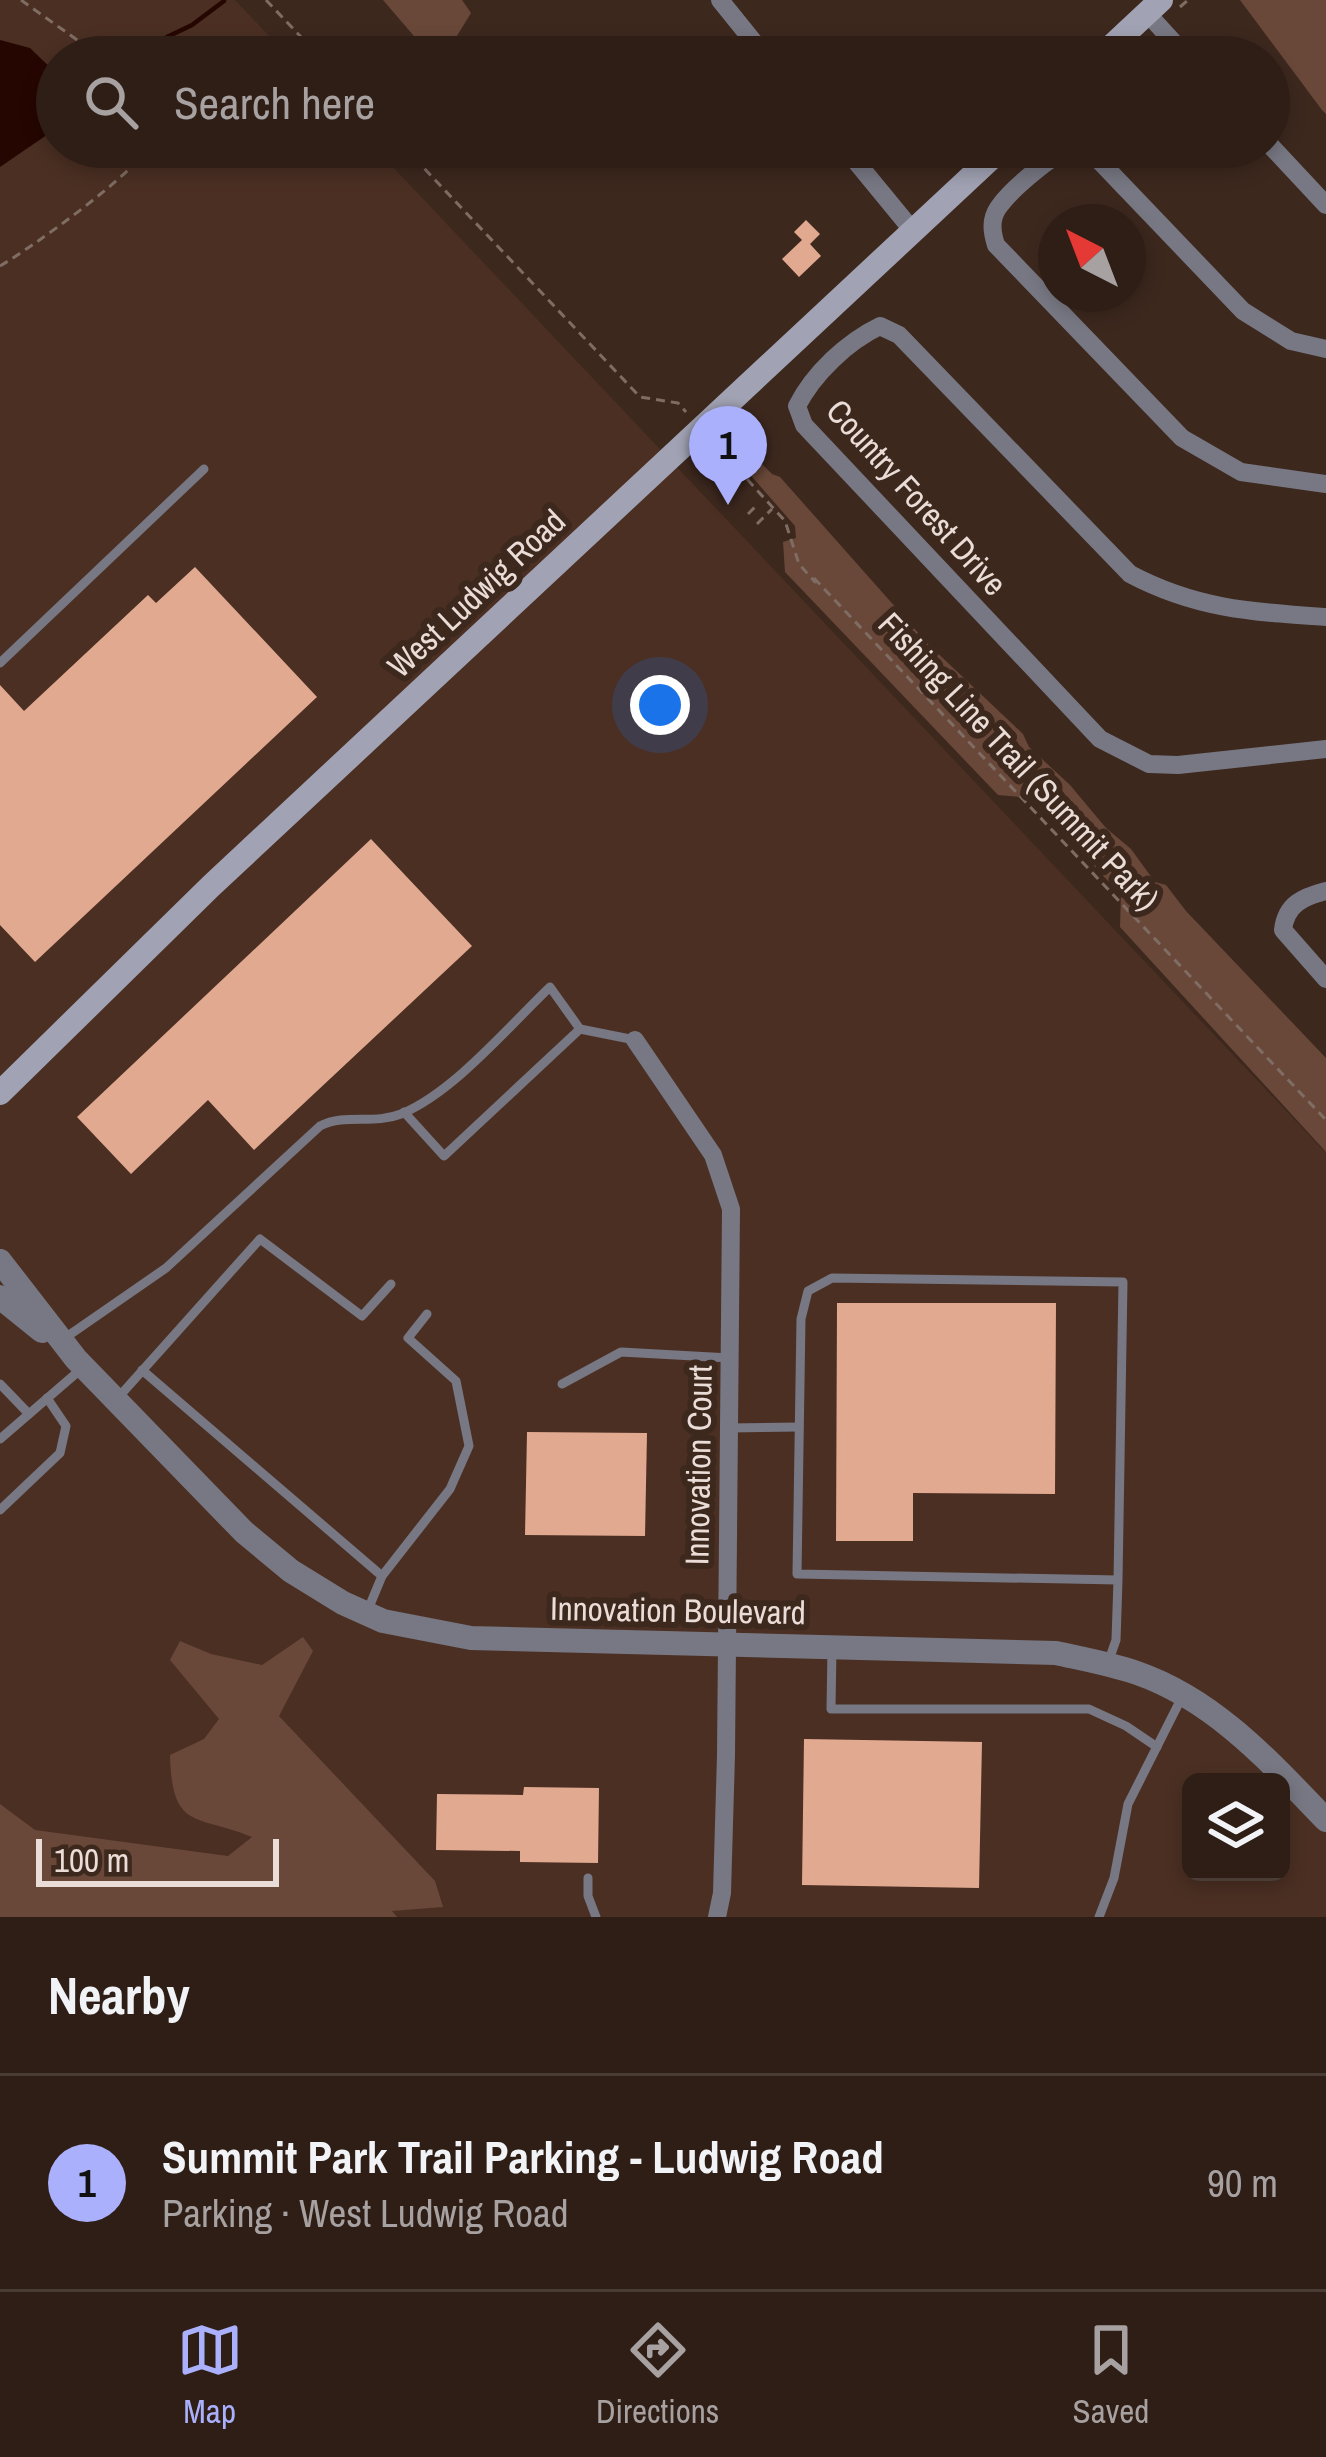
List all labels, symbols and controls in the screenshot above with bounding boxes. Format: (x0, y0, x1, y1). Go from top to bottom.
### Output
search box (36, 36, 1290, 168)
icon: search (78, 69, 144, 135)
text: Search here (174, 72, 375, 133)
north arrow (1038, 204, 1146, 312)
street label: Country Forest Drive (817, 389, 1017, 605)
pin: 1 (689, 406, 767, 505)
street label: West Ludwig Road (378, 499, 574, 687)
street label: Fishing Line Trail (Summit Park) (869, 602, 1169, 920)
your location (630, 675, 690, 735)
street label: Innovation Court (674, 1365, 722, 1565)
street label: Innovation Boulevard (550, 1586, 806, 1634)
map controls (1182, 1773, 1290, 1881)
button: layers (1182, 1773, 1290, 1881)
scale bar (36, 1833, 279, 1886)
text: 100 m (54, 1838, 129, 1882)
text: Nearby (48, 1961, 190, 2030)
text: Summit Park Trail Parking - Ludwig Road (162, 2126, 884, 2187)
text: 1 (78, 2157, 96, 2209)
text: 90 m (1207, 2157, 1278, 2209)
text: Parking · West Ludwig Road (162, 2187, 569, 2239)
tab: Map (177, 2317, 243, 2433)
tab: Directions (596, 2317, 719, 2433)
tab: Saved (1073, 2317, 1149, 2433)

